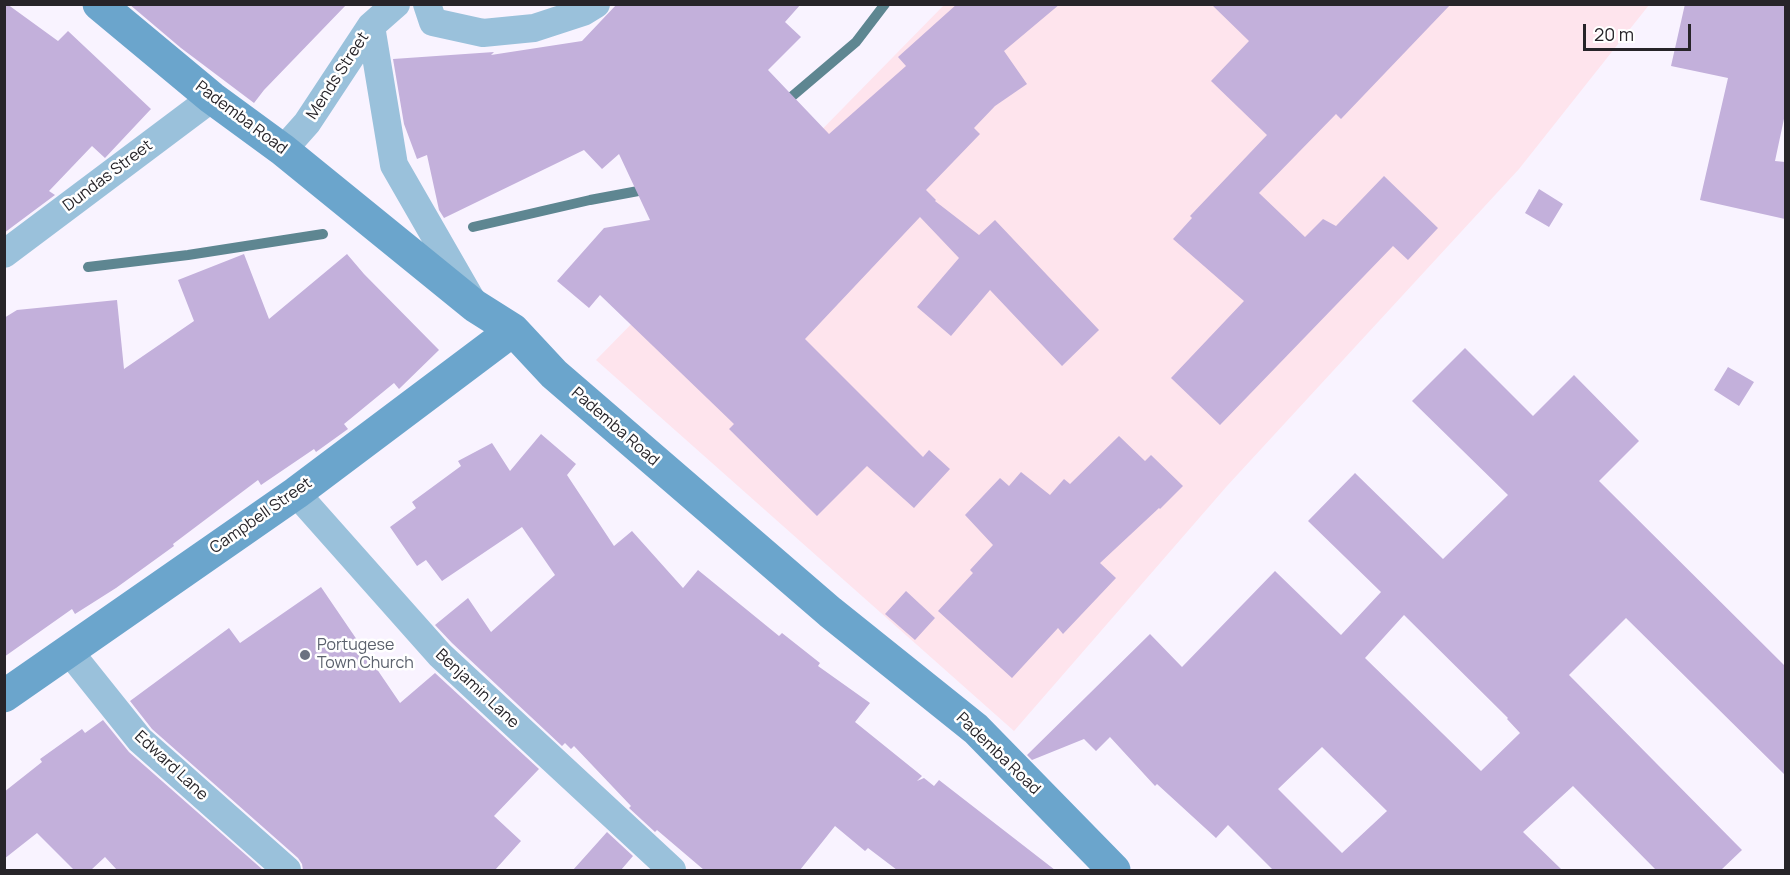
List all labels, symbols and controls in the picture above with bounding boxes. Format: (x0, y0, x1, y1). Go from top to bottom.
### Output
scale bar (1586, 12, 1694, 50)
text: 20 m (1594, 22, 1634, 46)
street label: Mends Street (303, 29, 373, 123)
street label: Pademba Road (191, 77, 291, 159)
street label: Dundas Street (60, 136, 156, 216)
street label: Pademba Road (567, 384, 663, 470)
street label: Campbell Street (206, 474, 316, 558)
place label: Portugese Town Church (317, 636, 414, 674)
street label: Benjamin Lane (431, 645, 523, 733)
marker: Portugese Town Church (298, 648, 312, 662)
street label: Pademba Road (952, 709, 1044, 799)
street label: Edward Lane (130, 727, 212, 805)

